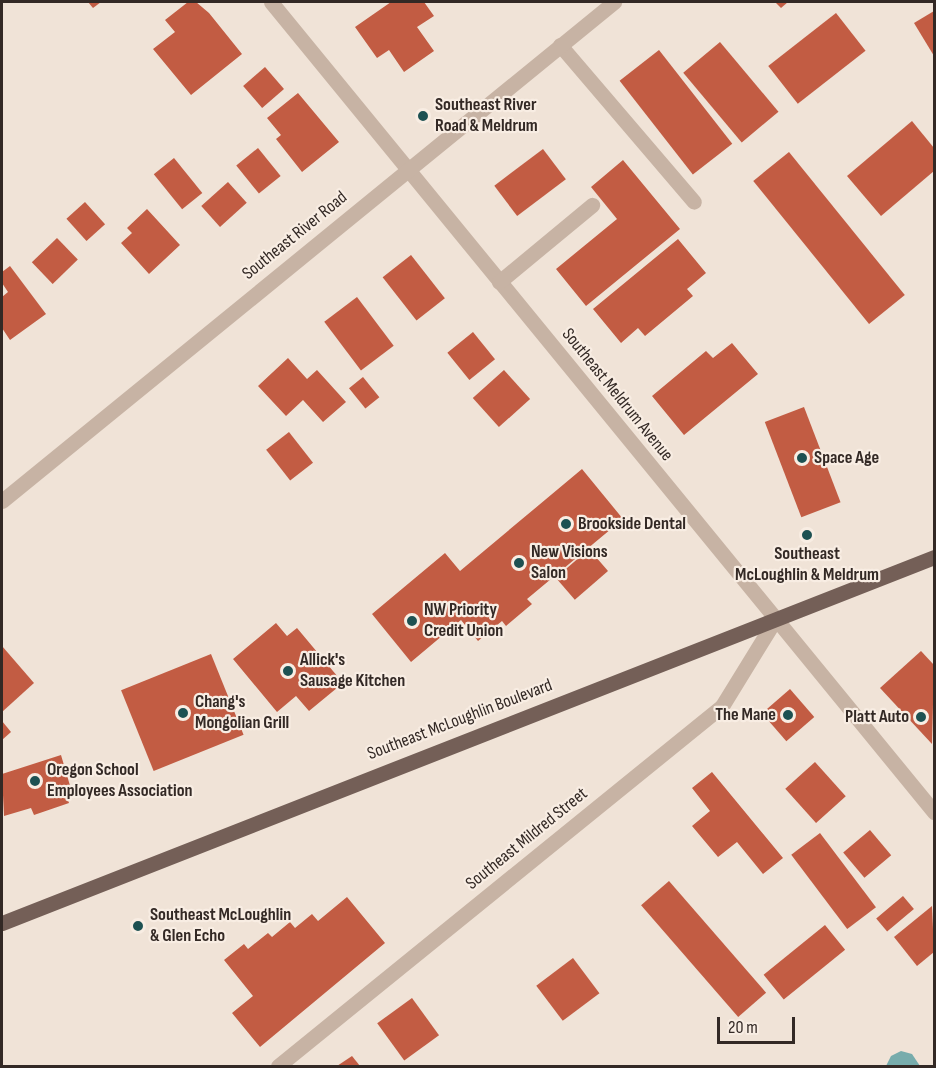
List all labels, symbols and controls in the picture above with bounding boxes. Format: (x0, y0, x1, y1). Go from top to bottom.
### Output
place label: Southeast River Road & Meldrum (435, 95, 538, 138)
marker: Southeast River Road & Meldrum (416, 109, 430, 123)
street label: Southeast River Road (238, 187, 352, 285)
street label: Southeast Meldrum Avenue (557, 324, 677, 466)
place label: Space Age (814, 447, 879, 469)
marker: Space Age (795, 451, 809, 465)
place label: Brookside Dental (578, 513, 686, 535)
marker: Brookside Dental (559, 517, 573, 531)
marker: Southeast McLoughlin & Meldrum (800, 528, 814, 542)
place label: New Visions Salon (531, 542, 608, 584)
place label: Southeast McLoughlin & Meldrum (735, 544, 879, 586)
marker: New Visions Salon (512, 556, 526, 570)
place label: NW Priority Credit Union (424, 600, 503, 642)
marker: NW Priority Credit Union (405, 614, 419, 628)
place label: Allick's Sausage Kitchen (300, 650, 405, 692)
marker: Allick's Sausage Kitchen (281, 664, 295, 678)
street label: Southeast McLoughlin Boulevard (365, 675, 555, 765)
place label: Chang's Mongolian Grill (195, 692, 289, 734)
place label: The Mane (715, 704, 776, 726)
marker: Chang's Mongolian Grill (176, 706, 190, 720)
place label: Platt Auto (845, 706, 909, 728)
marker: The Mane (781, 708, 795, 722)
marker: Platt Auto (914, 710, 928, 724)
place label: Oregon School Employees Association (47, 760, 193, 802)
marker: Oregon School Employees Association (28, 774, 42, 788)
street label: Southeast Mildred Street (462, 783, 592, 895)
place label: Southeast McLoughlin & Glen Echo (150, 905, 291, 948)
marker: Southeast McLoughlin & Glen Echo (131, 919, 145, 933)
scale bar (720, 1005, 798, 1043)
text: 20 m (728, 1017, 758, 1038)

